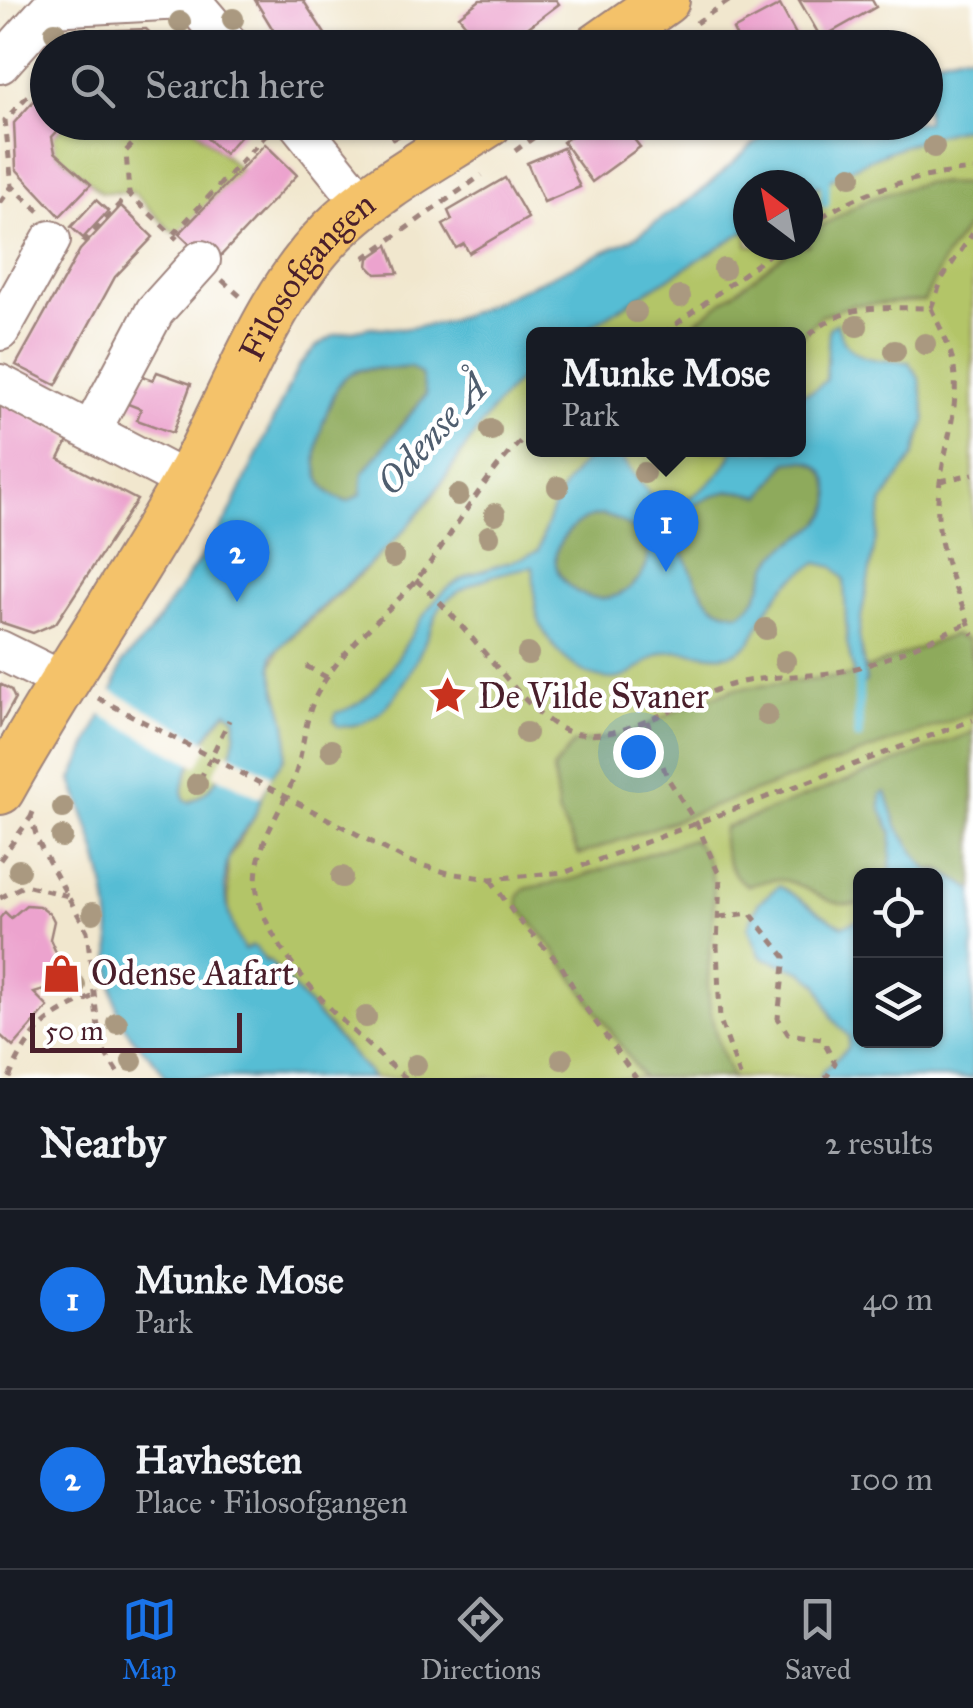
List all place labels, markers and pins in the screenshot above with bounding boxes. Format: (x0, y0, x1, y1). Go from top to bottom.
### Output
pin: 1 (634, 490, 698, 572)
pin: 2 (204, 520, 270, 602)
place icon: De Vilde Svaner (427, 675, 469, 717)
place label: De Vilde Svaner (478, 675, 710, 718)
shop icon: Odense Aafart (40, 952, 82, 994)
place label: Odense Aafart (91, 952, 294, 995)

